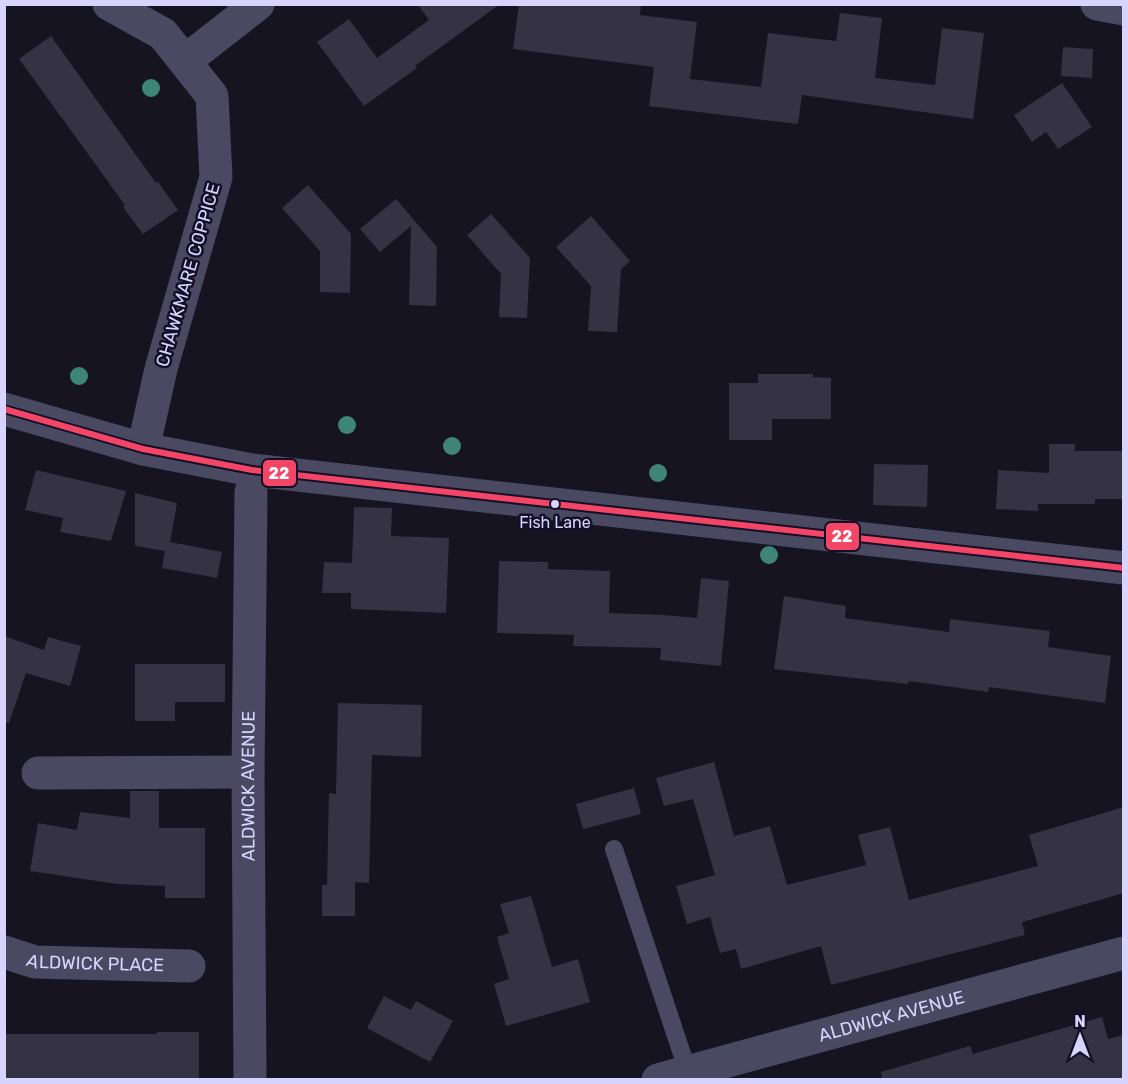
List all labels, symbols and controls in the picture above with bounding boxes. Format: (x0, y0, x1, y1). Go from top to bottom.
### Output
street label: CHAWKMARE COPPICE (151, 181, 225, 369)
line badge: 22 (262, 459, 297, 487)
text: 22 (269, 464, 289, 483)
marker: Fish Lane (549, 498, 561, 510)
place label: Fish Lane (519, 513, 591, 532)
line badge: 22 (825, 522, 860, 551)
text: 22 (832, 527, 852, 546)
street label: ALDWICK AVENUE (237, 711, 260, 861)
street label: ALDWICK PLACE (24, 949, 164, 976)
street label: ALDWICK AVENUE (816, 986, 967, 1047)
north arrow (1050, 1006, 1110, 1066)
text: N (1074, 1012, 1086, 1031)

